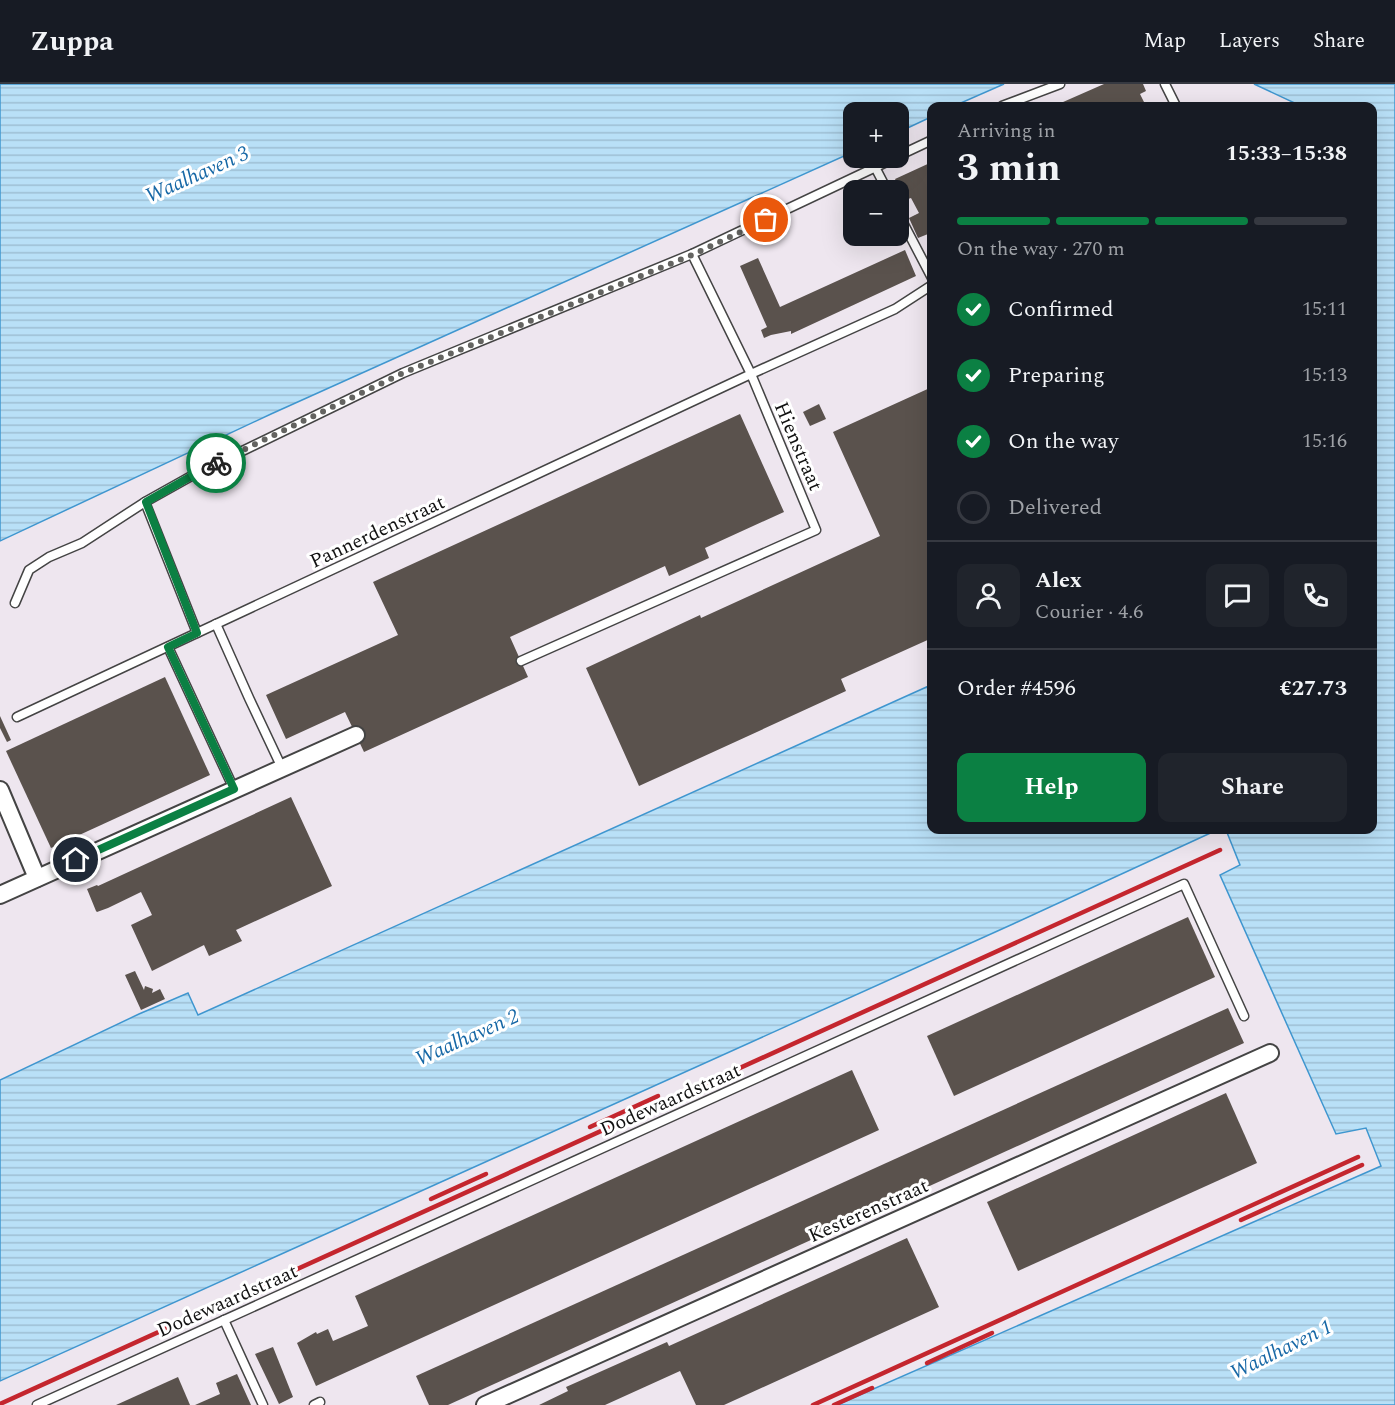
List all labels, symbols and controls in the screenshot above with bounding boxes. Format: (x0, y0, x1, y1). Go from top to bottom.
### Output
text: Zuppa (30, 20, 114, 63)
text: Map (1144, 25, 1186, 57)
text: Layers (1219, 25, 1280, 57)
text: Share (1313, 25, 1365, 57)
map controls (843, 102, 909, 246)
button: + (843, 102, 909, 168)
text: Arriving in (957, 116, 1055, 146)
text: 15:33–15:38 (1225, 137, 1347, 170)
water label: Waalhaven 3 (140, 138, 255, 212)
text: 3 min (957, 139, 1061, 198)
button: − (843, 180, 909, 246)
pin (740, 194, 791, 245)
icon: bag (749, 203, 782, 236)
text: On the way · 270 m (957, 234, 1125, 264)
icon: check (957, 293, 990, 326)
text: Confirmed (1008, 293, 1114, 326)
text: 15:11 (1302, 294, 1347, 324)
icon: check (957, 359, 990, 392)
text: Preparing (1008, 359, 1105, 392)
text: 15:13 (1302, 360, 1347, 390)
street label: Hienstraat (766, 397, 830, 496)
icon: check (957, 425, 990, 458)
text: On the way (1008, 425, 1119, 458)
text: 15:16 (1302, 426, 1347, 456)
courier (186, 433, 246, 493)
icon: bike (200, 447, 233, 480)
street label: Pannerdenstraat (305, 487, 450, 576)
text: Delivered (1008, 491, 1102, 524)
button: person (957, 564, 1020, 627)
text: Alex (1035, 564, 1082, 597)
button: chat (1206, 564, 1269, 627)
button: phone (1284, 564, 1347, 627)
text: Courier · 4.6 (1035, 597, 1143, 627)
text: Order #4596 (957, 672, 1076, 705)
text: €27.73 (1279, 672, 1347, 705)
button: Help (957, 753, 1146, 822)
button: Share (1158, 753, 1347, 822)
pin (50, 834, 101, 885)
icon: home (59, 843, 92, 876)
water label: Waalhaven 2 (410, 1001, 525, 1075)
street label: Dodewaardstraat (595, 1055, 746, 1144)
street label: Kesterenstraat (804, 1171, 933, 1251)
street label: Dodewaardstraat (152, 1256, 303, 1345)
water label: Waalhaven 1 (1224, 1311, 1338, 1389)

